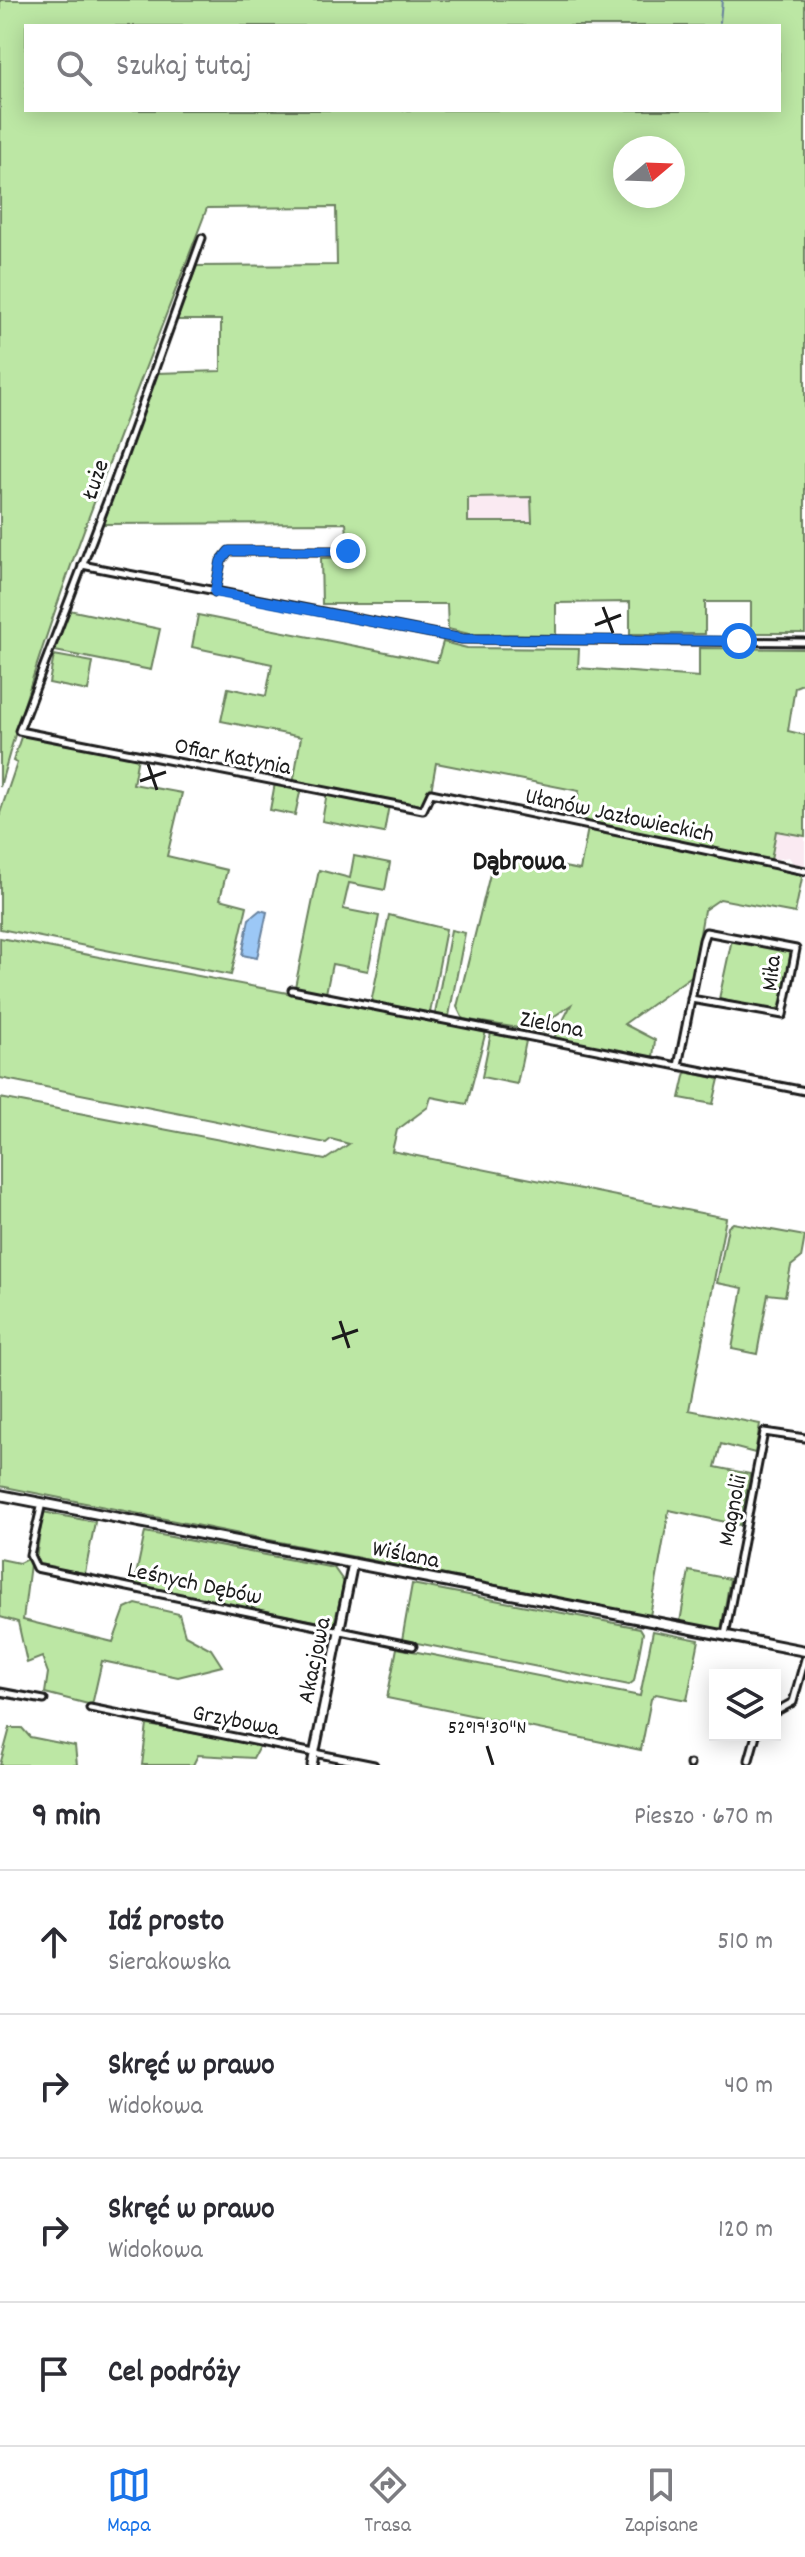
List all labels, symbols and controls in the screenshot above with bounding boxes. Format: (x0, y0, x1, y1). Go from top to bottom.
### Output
search box (24, 24, 781, 112)
icon: search (52, 46, 96, 90)
text: Szukaj tutaj (116, 47, 252, 90)
north arrow (613, 136, 685, 208)
street label: Łuże (74, 455, 119, 505)
route end (330, 533, 366, 569)
route start (721, 623, 757, 659)
street label: Ofiar Katynia (171, 730, 294, 786)
street label: Ułanów Jazłowieckich (522, 780, 717, 854)
district label: Dąbrowa (473, 844, 566, 884)
street label: Miła (754, 953, 792, 993)
street label: Zielona (517, 1003, 587, 1049)
street label: Magnolii (710, 1472, 758, 1549)
street label: Wiślana (369, 1533, 443, 1579)
street label: Leśnych Dębów (124, 1554, 265, 1616)
street label: Akacjowa (290, 1614, 342, 1707)
map controls (709, 1669, 781, 1741)
button: layers (709, 1669, 781, 1741)
street label: Grzybowa (189, 1697, 282, 1747)
text: 52°19'30"N (448, 1715, 526, 1743)
text: 9 min (32, 1793, 101, 1842)
text: Pieszo · 670 m (634, 1799, 773, 1836)
text: Idź prosto (108, 1902, 224, 1945)
icon: ahead (32, 1920, 76, 1964)
text: 510 m (717, 1924, 773, 1961)
text: Sierakowska (108, 1945, 230, 1982)
text: Skręć w prawo (108, 2046, 275, 2089)
icon: right (32, 2064, 76, 2108)
text: 40 m (724, 2068, 773, 2105)
text: Widokowa (108, 2089, 203, 2126)
text: Skręć w prawo (108, 2190, 275, 2233)
icon: right (32, 2208, 76, 2252)
text: 120 m (718, 2212, 773, 2249)
text: Widokowa (108, 2233, 203, 2270)
icon: arrive (32, 2352, 76, 2396)
text: Cel podróży (108, 2353, 239, 2396)
tab: Mapa (107, 2463, 151, 2542)
tab: Trasa (364, 2463, 411, 2542)
tab: Zapisane (625, 2463, 698, 2542)

